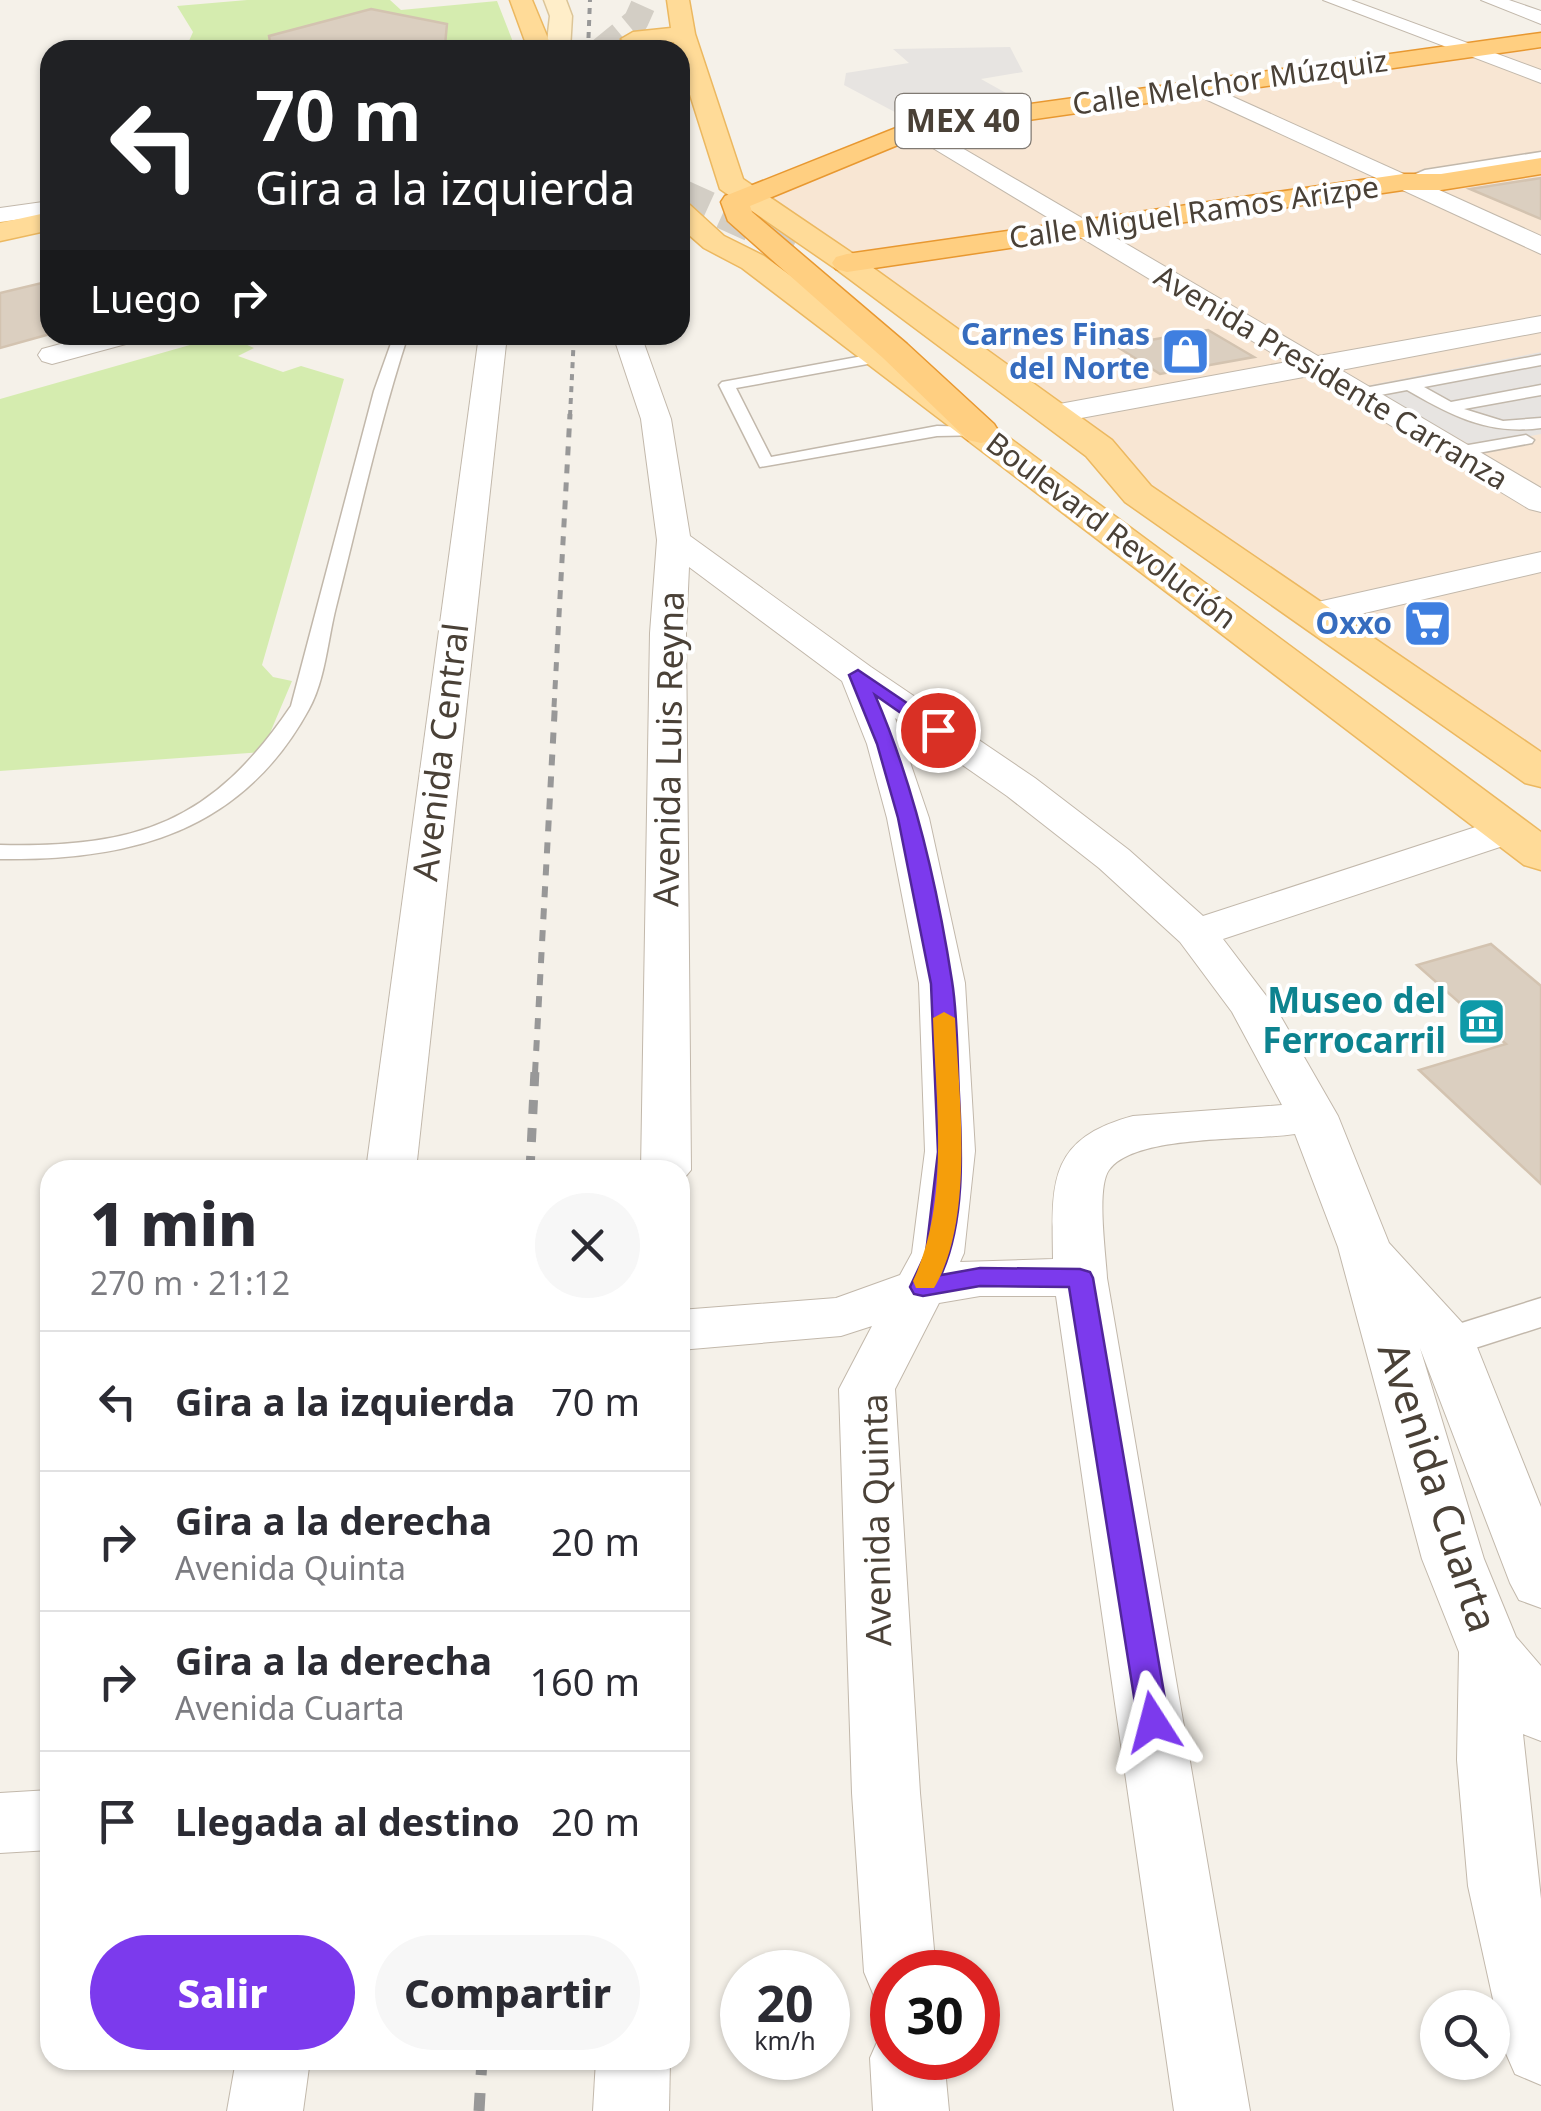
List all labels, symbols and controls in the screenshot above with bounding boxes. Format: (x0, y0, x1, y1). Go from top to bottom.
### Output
street label: Calle Melchor Múzquiz (1070, 39, 1390, 124)
text: 70 m (255, 66, 422, 162)
icon: left (90, 80, 220, 210)
road number: MEX 40 (896, 94, 1030, 148)
text: Gira a la izquierda (255, 157, 635, 218)
street label: Calle Miguel Ramos Arizpe (1006, 165, 1381, 258)
street label: Avenida Presidente Carranza (1147, 255, 1516, 499)
icon: right (221, 270, 276, 325)
text: Luego (90, 272, 201, 324)
place label: Carnes Finas del Norte (961, 313, 1150, 388)
shop icon: Carnes Finas del Norte (1159, 326, 1211, 378)
street label: Boulevard Revolución (978, 422, 1246, 638)
street label: Avenida Luis Reyna (641, 591, 694, 907)
supermarket icon: Oxxo (1401, 598, 1453, 650)
place label: Oxxo (1315, 602, 1392, 643)
street label: Avenida Central (400, 620, 479, 883)
pin (896, 688, 981, 773)
icon: arrive (911, 703, 966, 758)
place label: Museo del Ferrocarril (1262, 976, 1446, 1063)
museum icon: Museo del Ferrocarril (1455, 995, 1507, 1047)
text: 1 min (90, 1182, 258, 1264)
button: close (535, 1193, 640, 1298)
text: 270 m · 21:12 (90, 1261, 290, 1304)
street label: Avenida Cuarta (1366, 1335, 1513, 1639)
icon: left (90, 1374, 145, 1429)
text: Gira a la izquierda (175, 1375, 515, 1427)
text: 70 m (551, 1375, 640, 1427)
street label: Avenida Quinta (850, 1393, 901, 1647)
text: Gira a la derecha (175, 1494, 492, 1546)
icon: right (90, 1514, 145, 1569)
text: 20 m (551, 1515, 640, 1567)
text: Avenida Quinta (175, 1546, 406, 1589)
text: Gira a la derecha (175, 1634, 492, 1686)
icon: right (90, 1654, 145, 1709)
text: 160 m (529, 1655, 640, 1707)
position arrow (1101, 1670, 1205, 1774)
text: Avenida Cuarta (175, 1686, 404, 1729)
icon: arrive (90, 1794, 145, 1849)
text: Llegada al destino (175, 1795, 520, 1847)
text: 20 m (551, 1795, 640, 1847)
button: Salir (90, 1935, 355, 2050)
button: Compartir (375, 1935, 640, 2050)
speed limit sign: 30 (870, 1950, 1000, 2080)
text: 20 (756, 1969, 814, 2037)
map controls (1420, 1990, 1510, 2080)
button: search (1420, 1990, 1510, 2080)
text: km/h (754, 2023, 816, 2057)

